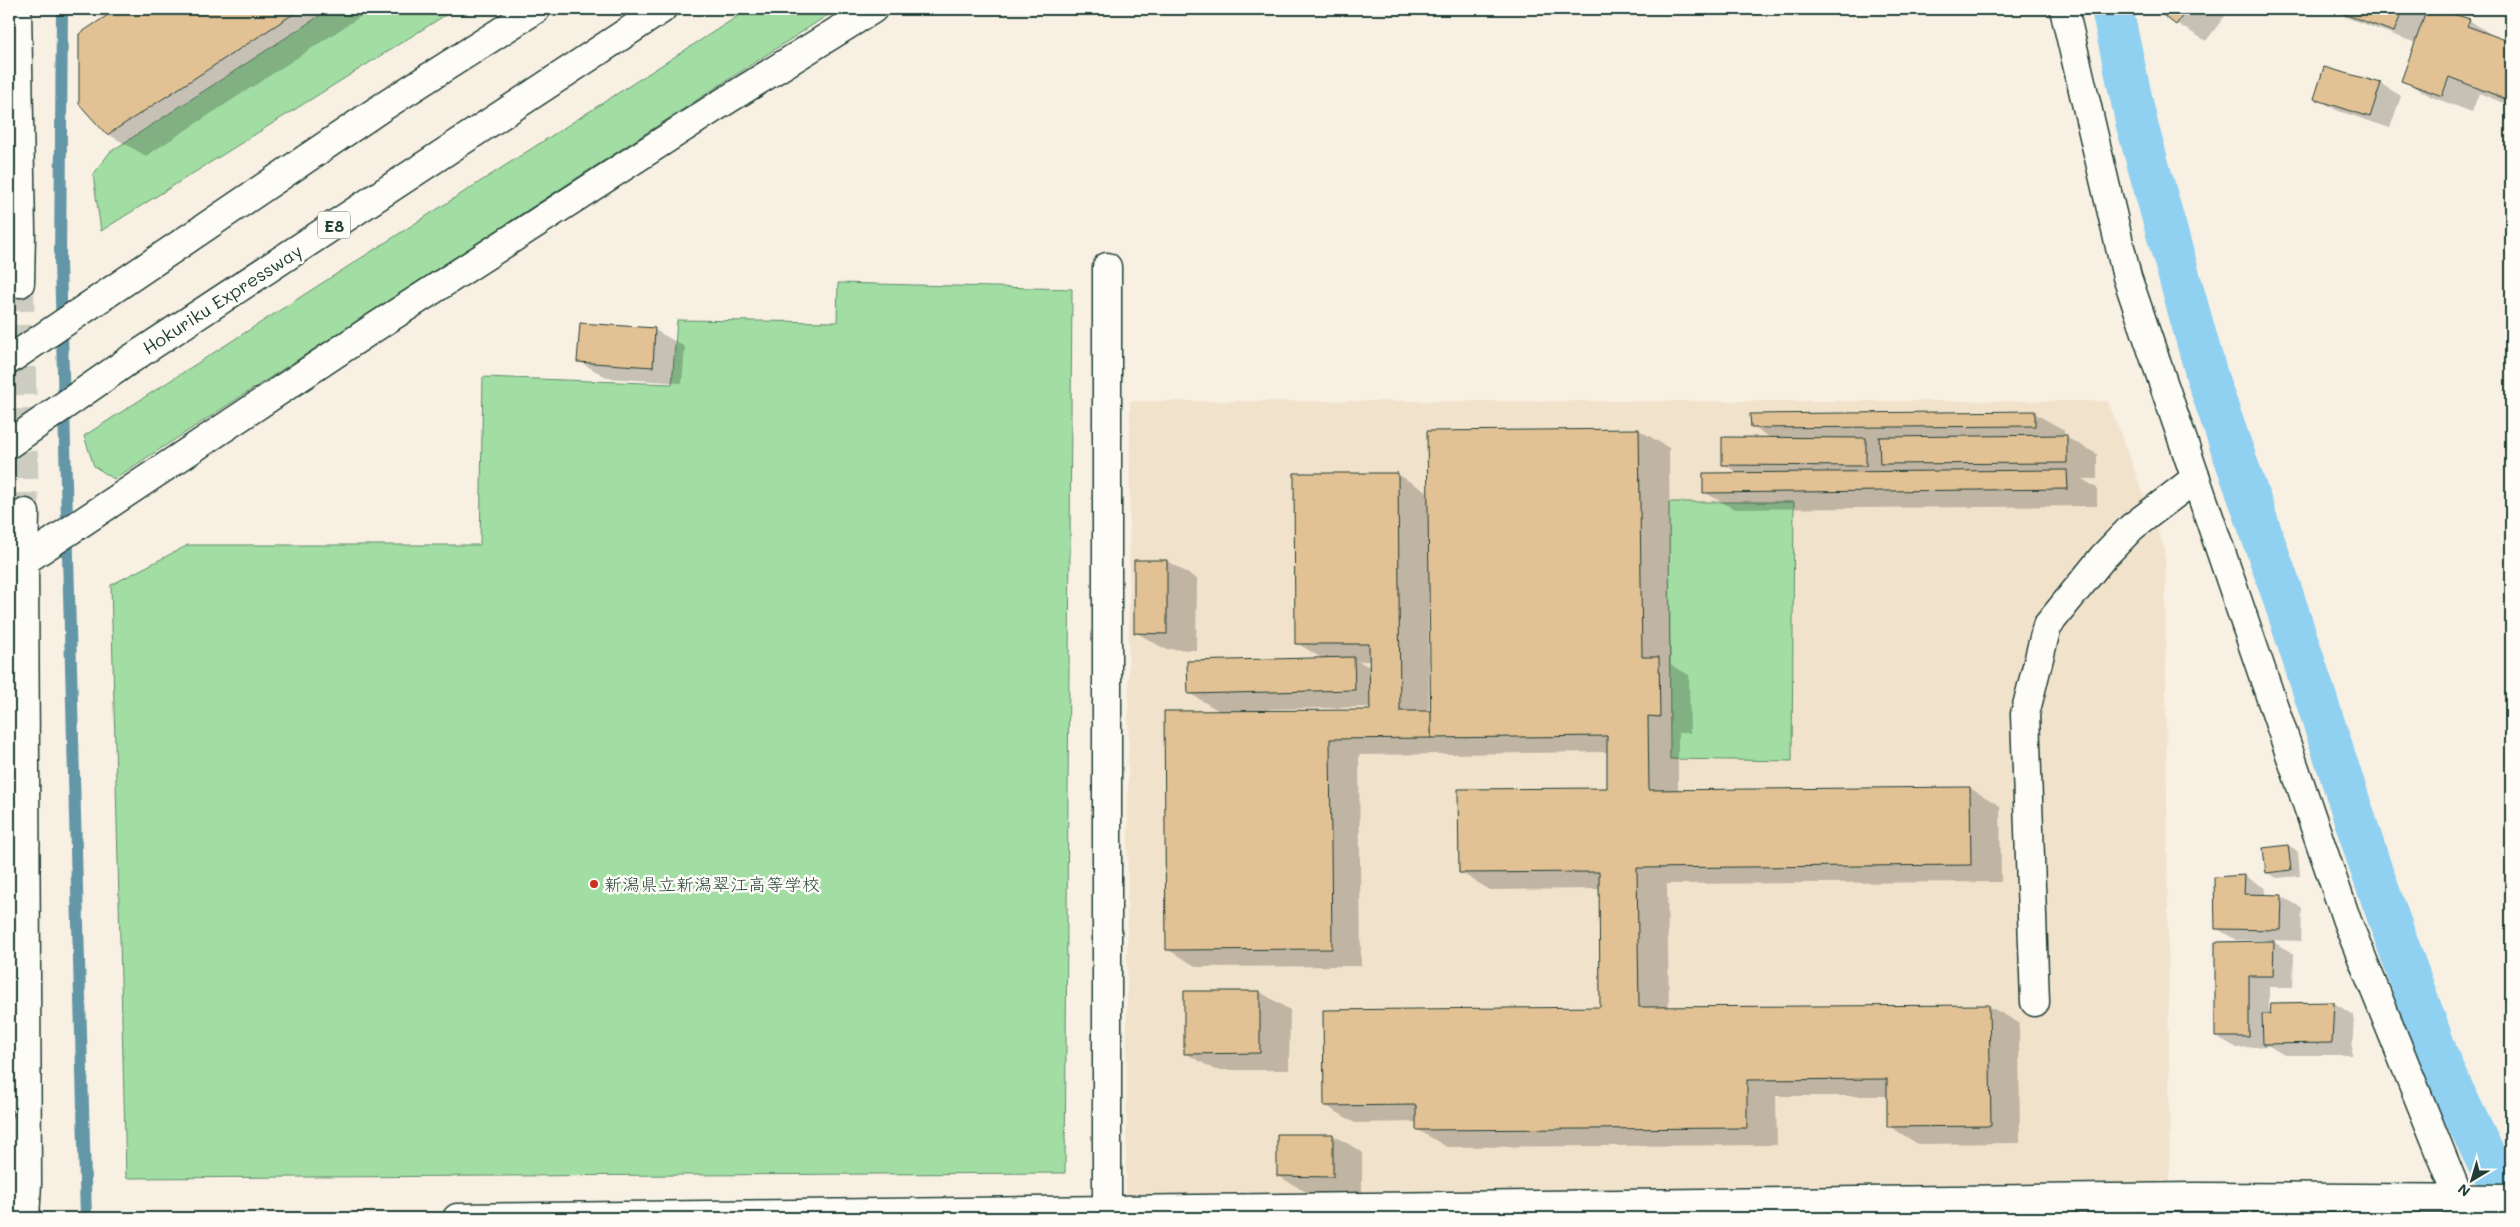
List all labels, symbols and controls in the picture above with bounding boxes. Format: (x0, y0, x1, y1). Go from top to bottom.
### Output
road number: E8 (318, 212, 350, 238)
street label: Hokuriku Expressway (138, 238, 306, 360)
place label: 新潟県立新潟翠江高等学校 (604, 872, 820, 896)
marker: 新潟県立新潟翠江高等学校 (588, 878, 600, 890)
north arrow (2448, 1154, 2498, 1204)
text: N (2454, 1180, 2474, 1201)

